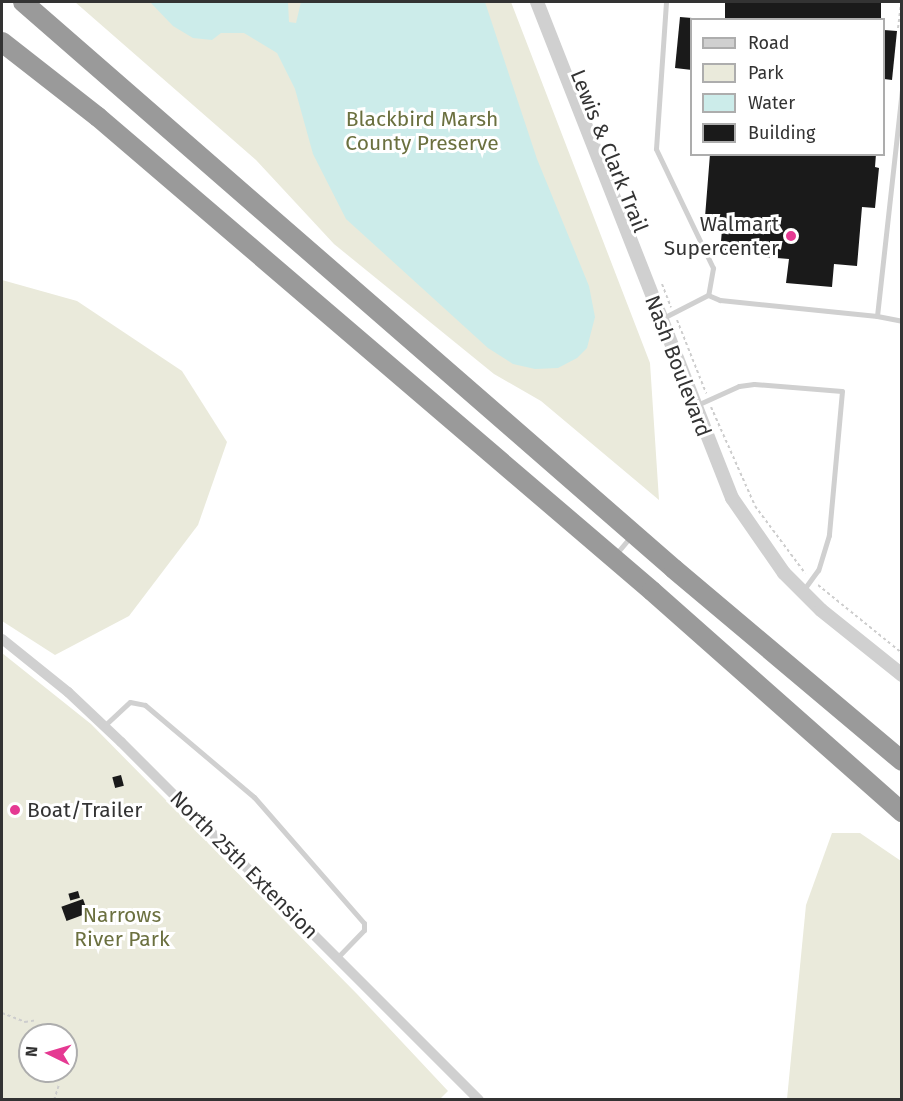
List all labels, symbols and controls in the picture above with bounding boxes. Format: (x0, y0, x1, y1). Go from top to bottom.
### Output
legend (690, 18, 885, 156)
text: Road (748, 32, 790, 54)
text: Park (748, 62, 783, 84)
street label: Lewis & Clark Trail (565, 66, 653, 236)
text: Water (748, 92, 795, 114)
park label: Blackbird Marsh County Preserve (345, 106, 499, 156)
text: Building (748, 122, 815, 144)
place label: Walmart Supercenter (664, 211, 779, 261)
marker: Walmart Supercenter (784, 229, 798, 243)
street label: Nash Boulevard (639, 292, 717, 440)
street label: North 25th Extension (165, 786, 323, 944)
place label: Boat/Trailer (27, 797, 142, 823)
marker: Boat/Trailer (8, 803, 22, 817)
park label: Narrows River Park (74, 902, 170, 952)
north arrow (18, 1023, 78, 1083)
text: N (22, 1045, 41, 1058)

